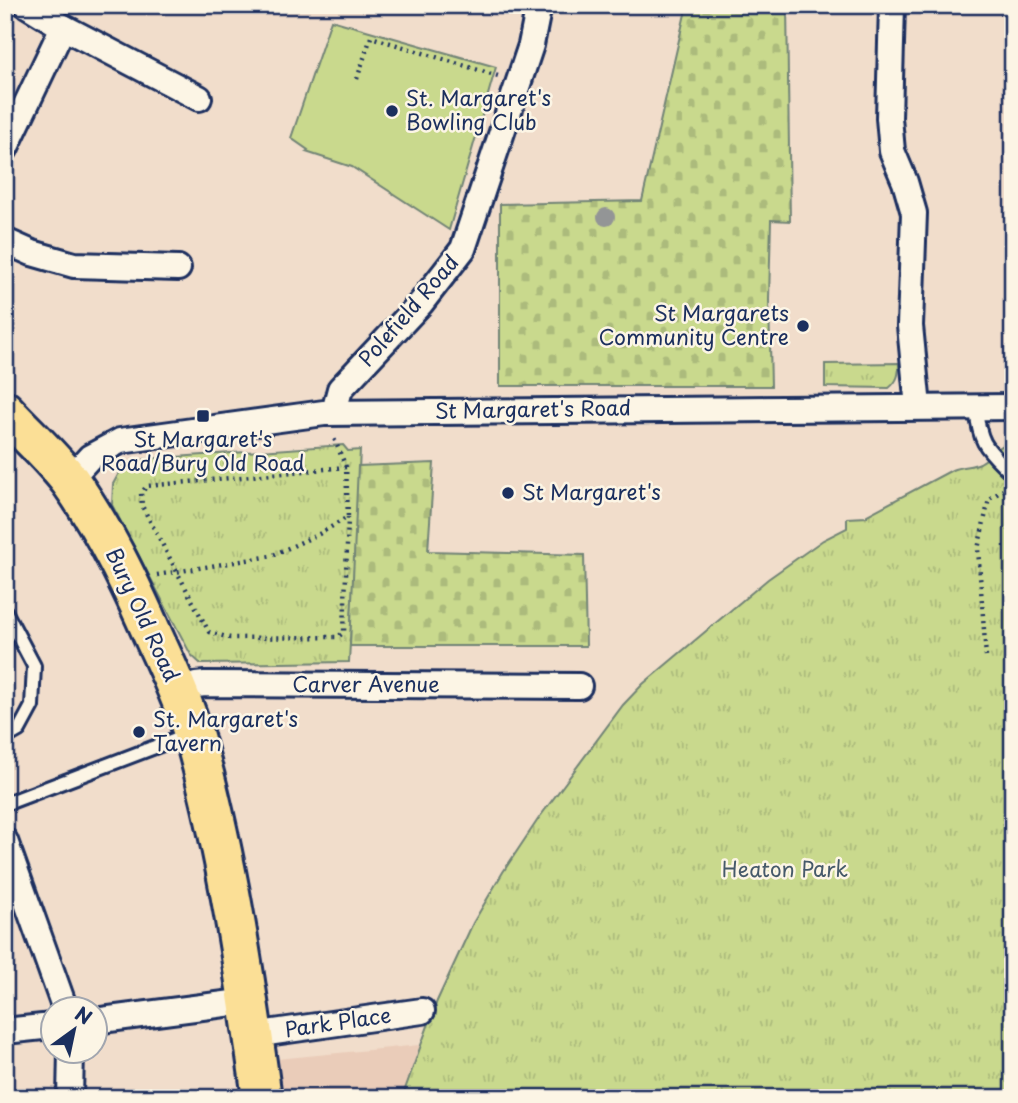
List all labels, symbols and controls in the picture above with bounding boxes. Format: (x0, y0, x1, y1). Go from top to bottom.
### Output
place label: St. Margaret's Bowling Club (406, 81, 551, 137)
marker: St. Margaret's Bowling Club (384, 103, 400, 119)
street label: Polefield Road (350, 247, 465, 373)
place label: St Margarets Community Centre (599, 296, 789, 352)
marker: St Margarets Community Centre (795, 318, 811, 334)
street label: St Margaret's Road (434, 390, 631, 426)
marker: St Margaret's Road/Bury Old Road (195, 408, 211, 424)
place label: St Margaret's Road/Bury Old Road (101, 422, 305, 478)
place label: St Margaret's (522, 475, 661, 507)
marker: St Margaret's (500, 485, 516, 501)
street label: Bury Old Road (99, 542, 189, 686)
street label: Carver Avenue (292, 667, 440, 699)
place label: St. Margaret's Tavern (153, 702, 298, 758)
marker: St. Margaret's Tavern (131, 724, 147, 740)
park label: Heaton Park (722, 852, 848, 884)
north arrow (38, 995, 108, 1064)
street label: Park Place (283, 998, 393, 1044)
text: N (70, 999, 98, 1031)

